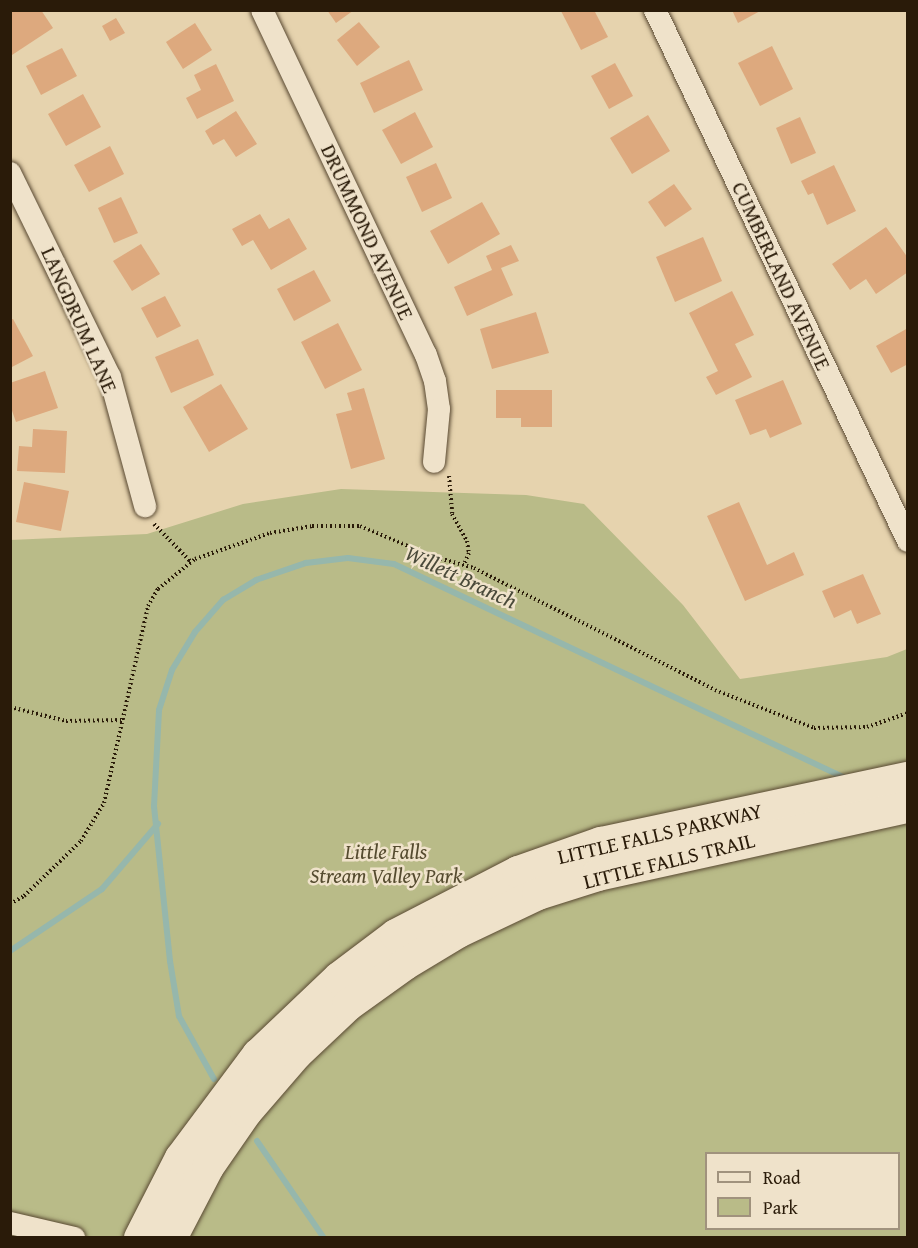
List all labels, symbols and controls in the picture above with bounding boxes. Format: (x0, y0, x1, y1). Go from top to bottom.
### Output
street label: DRUMMOND AVENUE (315, 140, 419, 324)
street label: CUMBERLAND AVENUE (726, 178, 836, 374)
street label: LANGDRUM LANE (36, 243, 122, 397)
water label: Willett Branch (401, 540, 521, 614)
street label: LITTLE FALLS PARKWAY (555, 798, 765, 870)
street label: LITTLE FALLS TRAIL (581, 828, 757, 894)
park label: Little Falls Stream Valley Park (310, 839, 462, 889)
legend (705, 1152, 900, 1230)
text: Road (763, 1164, 801, 1191)
text: Park (763, 1194, 798, 1221)

